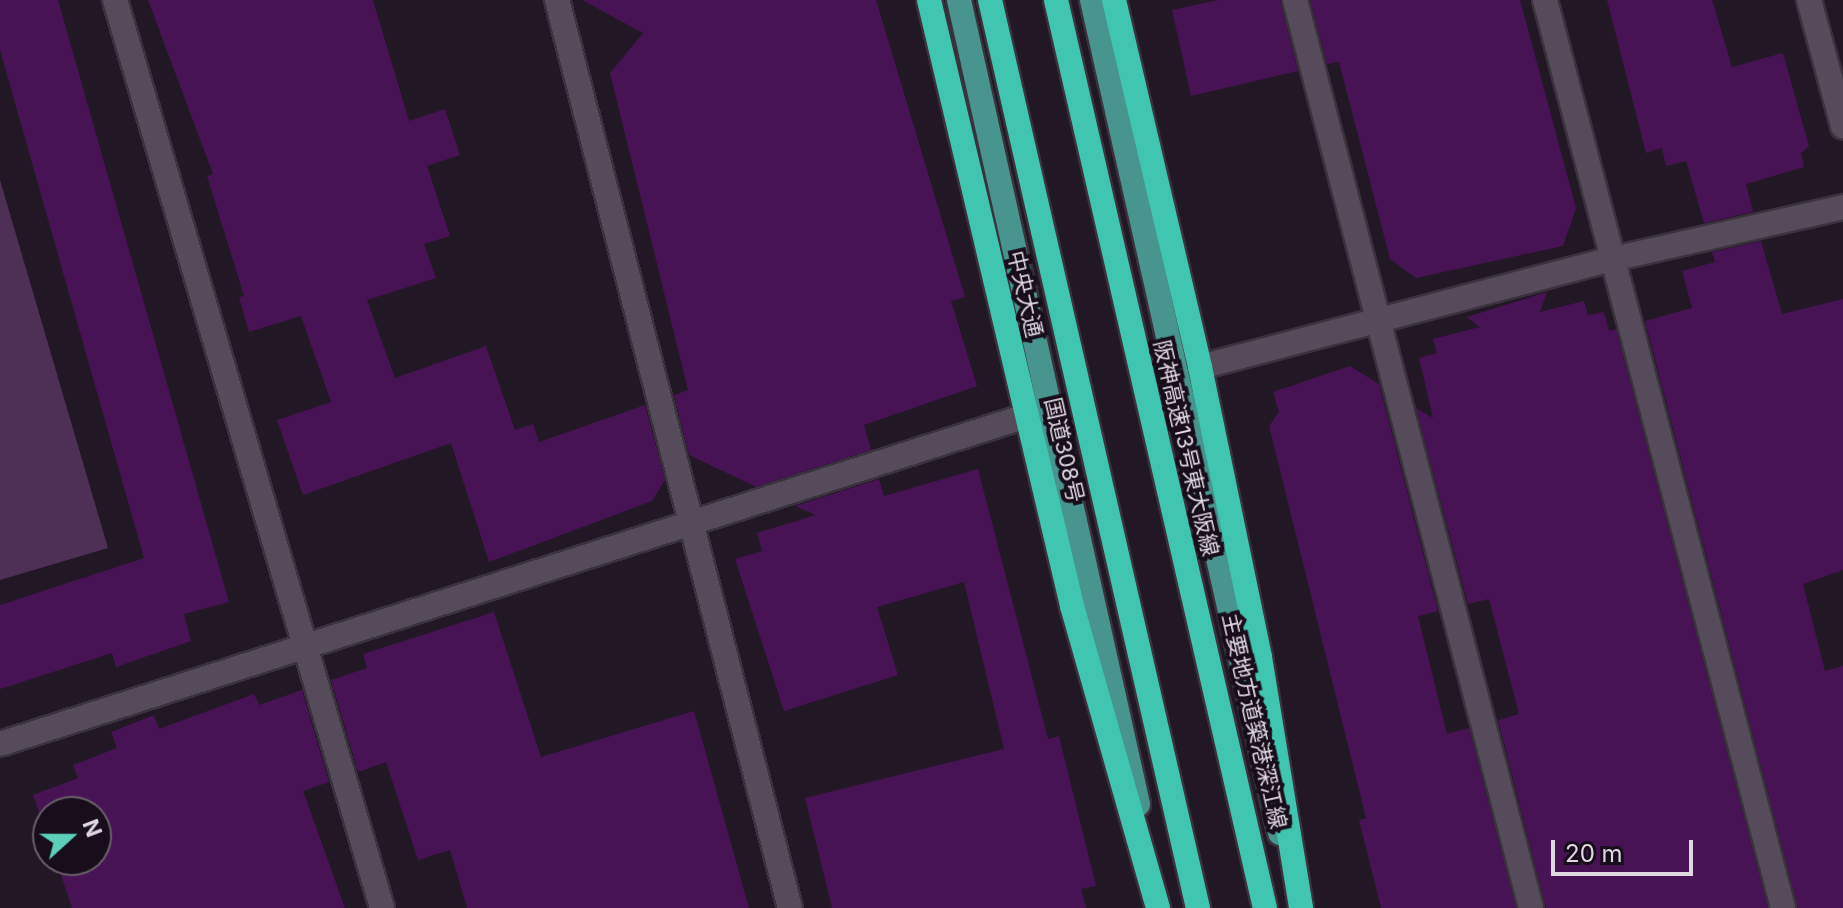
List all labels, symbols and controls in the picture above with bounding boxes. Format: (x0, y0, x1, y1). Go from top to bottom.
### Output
street label: 中央大通 (1002, 248, 1048, 340)
street label: 阪神高速13号東大阪線 (1148, 338, 1224, 558)
street label: 国道308号 (1039, 395, 1089, 505)
street label: 主要地方道築港深江線 (1216, 611, 1292, 831)
north arrow (32, 796, 112, 876)
text: N (77, 816, 108, 841)
scale bar (1555, 824, 1697, 874)
text: 20 m (1565, 839, 1623, 868)

